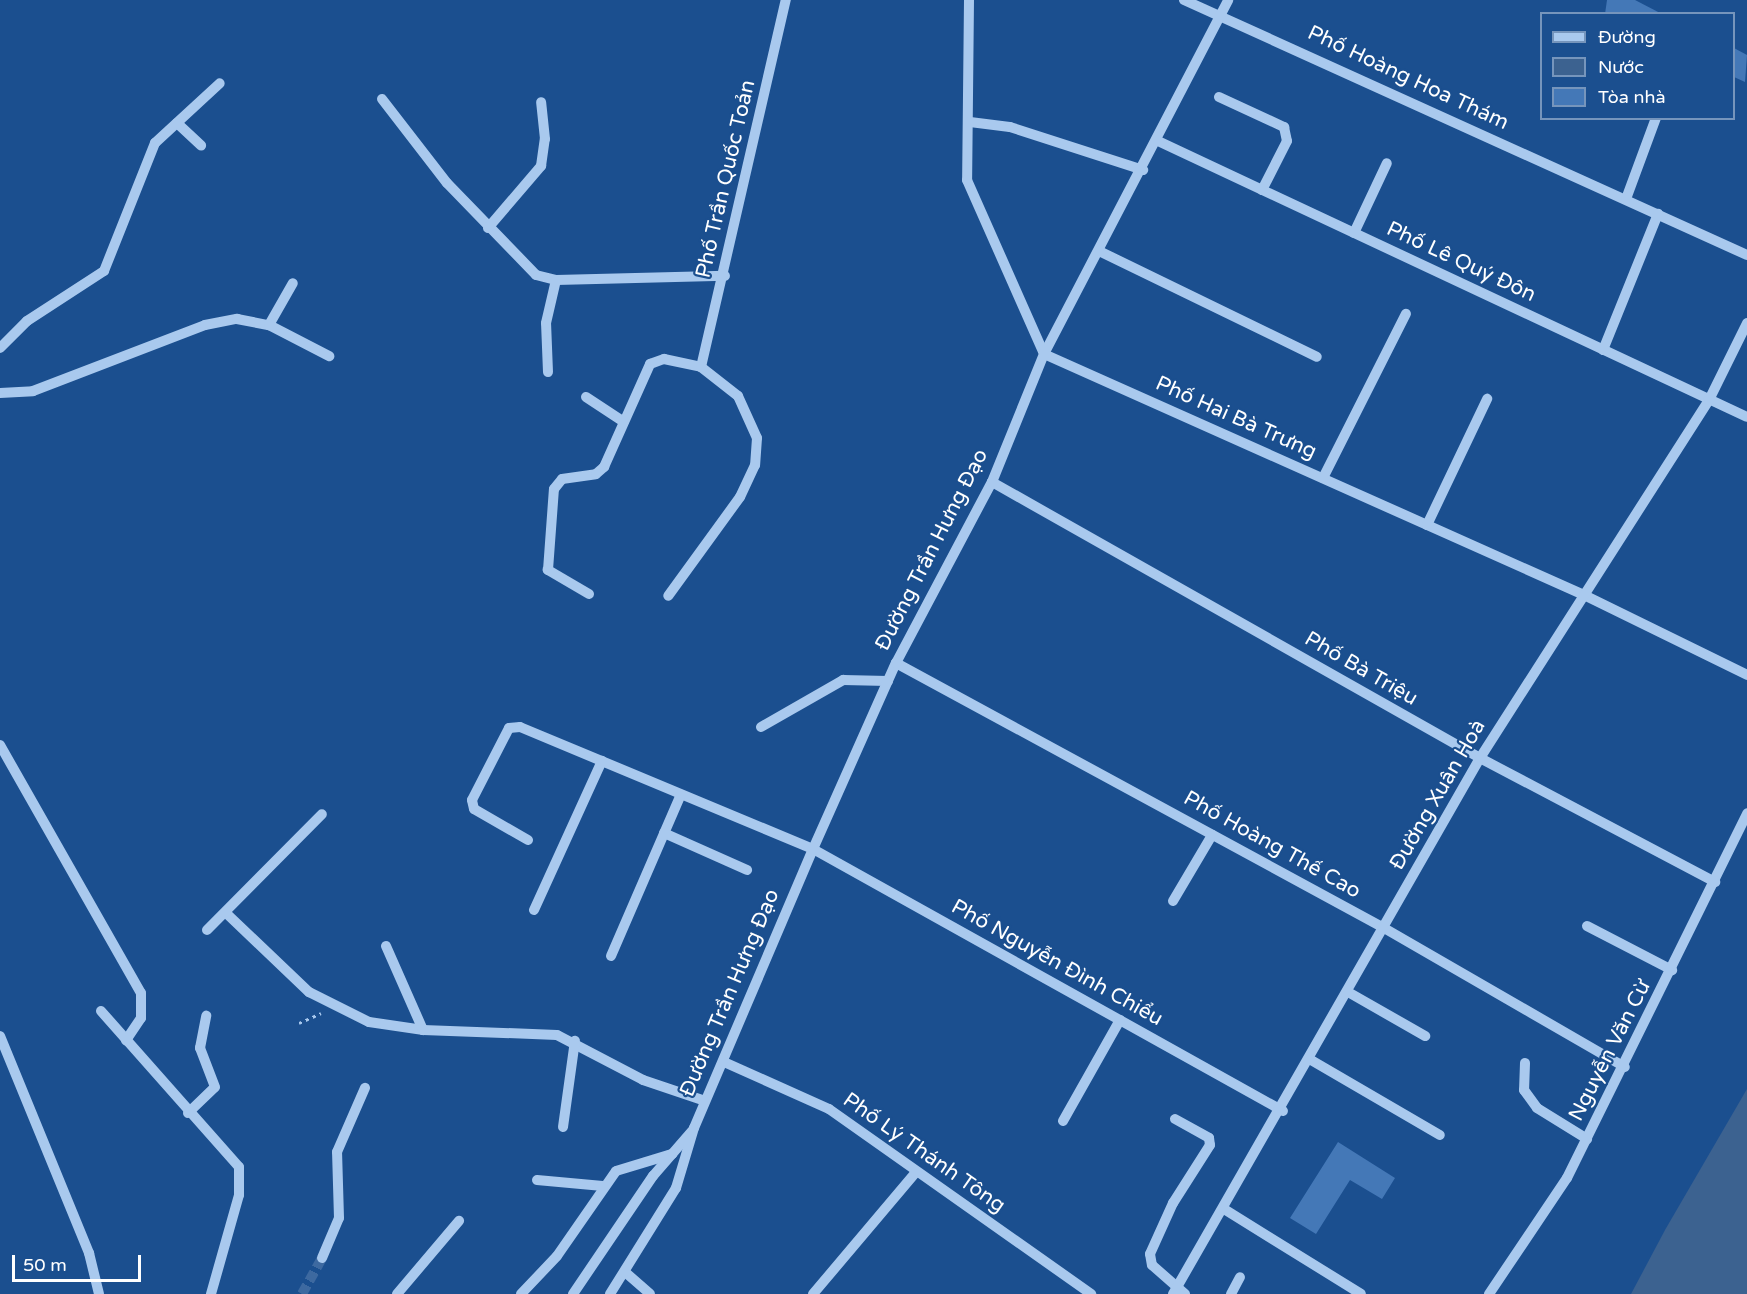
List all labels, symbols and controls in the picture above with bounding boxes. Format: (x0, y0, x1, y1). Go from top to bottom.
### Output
legend (1540, 12, 1735, 120)
street label: Phố Hoàng Hoa Thám (1304, 20, 1512, 136)
text: Đường (1598, 26, 1656, 48)
text: Nước (1598, 56, 1644, 78)
street label: Phố Trần Quốc Toản (691, 77, 761, 281)
text: Tòa nhà (1598, 86, 1666, 108)
street label: Phố Lê Quý Đôn (1382, 216, 1540, 308)
street label: Phố Hai Bà Trưng (1151, 371, 1321, 465)
street label: Đường Trần Hưng Đạo (870, 445, 994, 655)
street label: Phố Bà Triệu (1300, 627, 1422, 711)
street label: Đường Xuân Hoà (1385, 715, 1491, 875)
street label: Phố Hoàng Thế Cao (1179, 786, 1365, 904)
street label: Đường Trần Hưng Đạo (675, 885, 785, 1101)
street label: Phố Nguyễn Đình Chiểu (947, 894, 1167, 1032)
street label: Nguyễn Văn Cừ (1564, 976, 1656, 1126)
street label: Phố Lý Thánh Tông (838, 1088, 1010, 1218)
scale bar (15, 1243, 144, 1281)
text: 50 m (23, 1254, 67, 1276)

